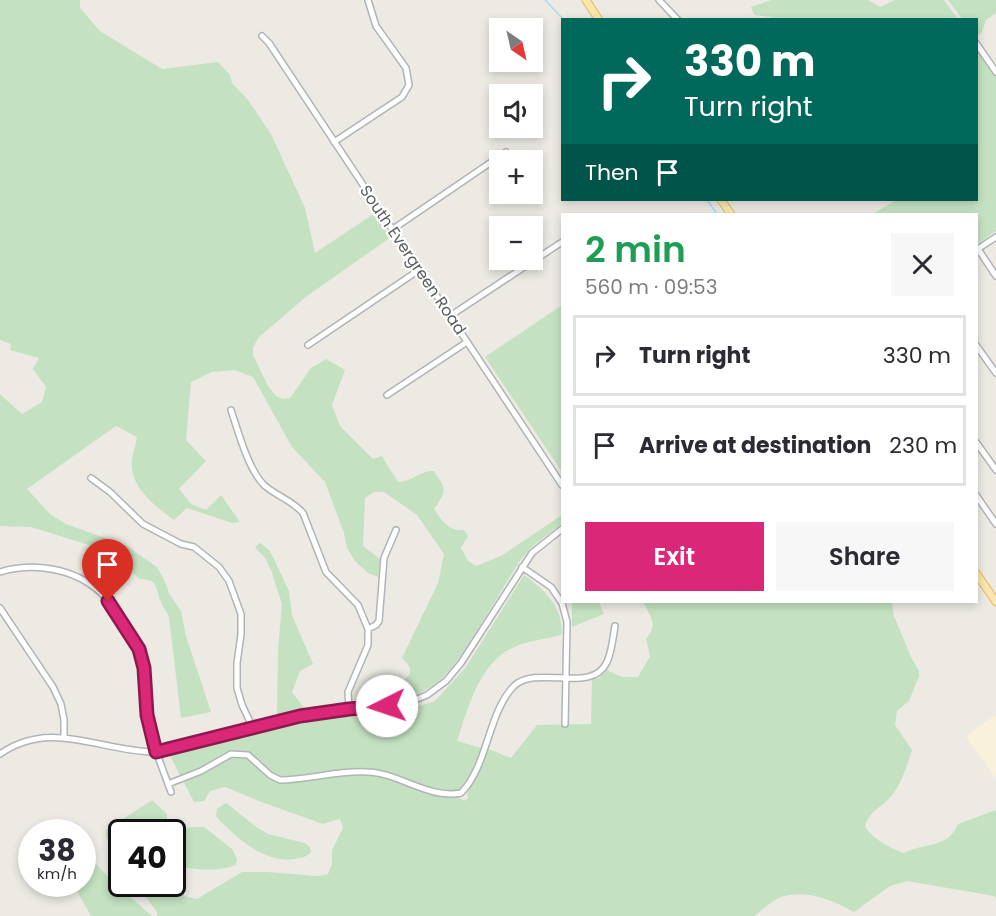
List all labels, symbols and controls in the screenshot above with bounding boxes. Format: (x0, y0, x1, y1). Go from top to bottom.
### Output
north arrow (489, 18, 543, 72)
map controls (489, 18, 543, 270)
text: 330 m (684, 32, 816, 91)
icon: right (585, 42, 663, 120)
button: sound (489, 84, 543, 138)
text: Turn right (684, 88, 813, 125)
button: + (489, 150, 543, 204)
icon: arrive (651, 156, 684, 189)
text: Then (585, 157, 639, 188)
street label: South Evergreen Road (354, 181, 472, 339)
button: − (489, 216, 543, 270)
text: 2 min (585, 224, 686, 275)
button: close (891, 233, 954, 296)
text: 560 m · 09:53 (585, 273, 717, 301)
icon: right (588, 339, 621, 372)
text: Turn right (639, 340, 750, 371)
text: 330 m (883, 340, 951, 371)
icon: arrive (588, 429, 621, 462)
text: Arrive at destination (639, 430, 871, 461)
text: 230 m (889, 430, 957, 461)
button: Exit (585, 522, 764, 591)
button: Share (776, 522, 954, 591)
pin (82, 539, 133, 601)
icon: arrive (91, 548, 124, 581)
position arrow (355, 674, 419, 738)
speed limit sign: 40 (108, 819, 186, 897)
text: 38 (38, 829, 76, 872)
text: km/h (37, 863, 77, 884)

